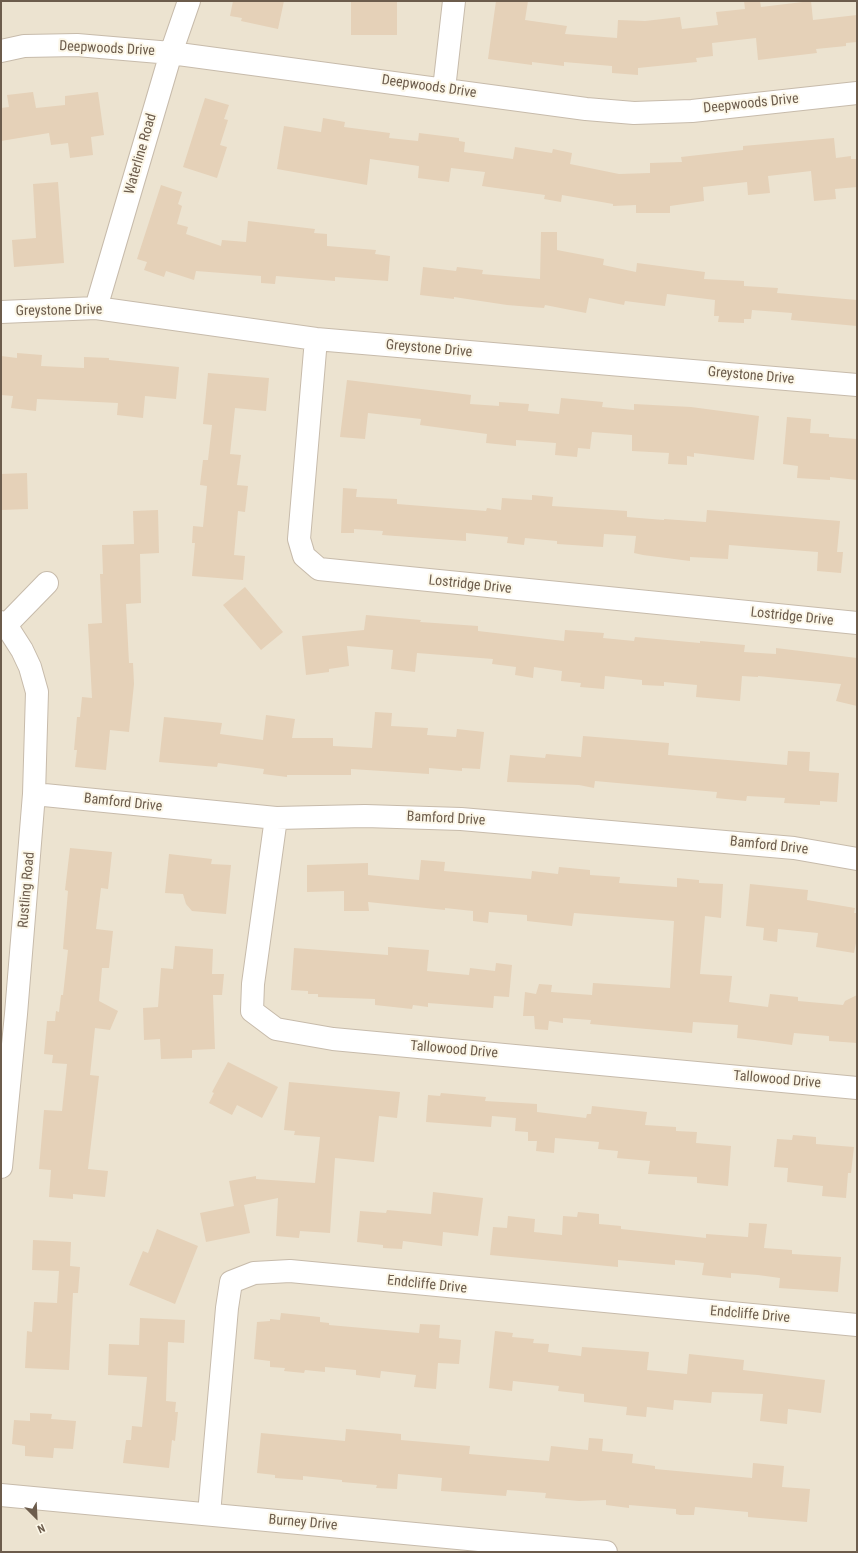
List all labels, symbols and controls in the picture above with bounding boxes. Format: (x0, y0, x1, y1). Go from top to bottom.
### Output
street label: Deepwoods Drive (59, 38, 155, 60)
street label: Deepwoods Drive (380, 72, 478, 102)
street label: Deepwoods Drive (703, 91, 799, 117)
street label: Waterline Road (121, 112, 161, 196)
street label: Greystone Drive (16, 302, 102, 320)
street label: Greystone Drive (385, 337, 473, 361)
street label: Greystone Drive (707, 364, 795, 388)
street label: Lostridge Drive (428, 572, 512, 598)
street label: Lostridge Drive (750, 604, 834, 630)
street label: Bamford Drive (83, 791, 163, 815)
street label: Bamford Drive (406, 809, 486, 829)
street label: Bamford Drive (729, 834, 809, 858)
street label: Rustling Road (15, 851, 39, 929)
street label: Tallowood Drive (409, 1038, 499, 1062)
street label: Tallowood Drive (732, 1068, 822, 1092)
street label: Endcliffe Drive (386, 1272, 468, 1298)
street label: Endcliffe Drive (709, 1303, 791, 1327)
north arrow (16, 1497, 56, 1537)
street label: Burney Drive (268, 1512, 338, 1534)
text: N (35, 1521, 47, 1536)

